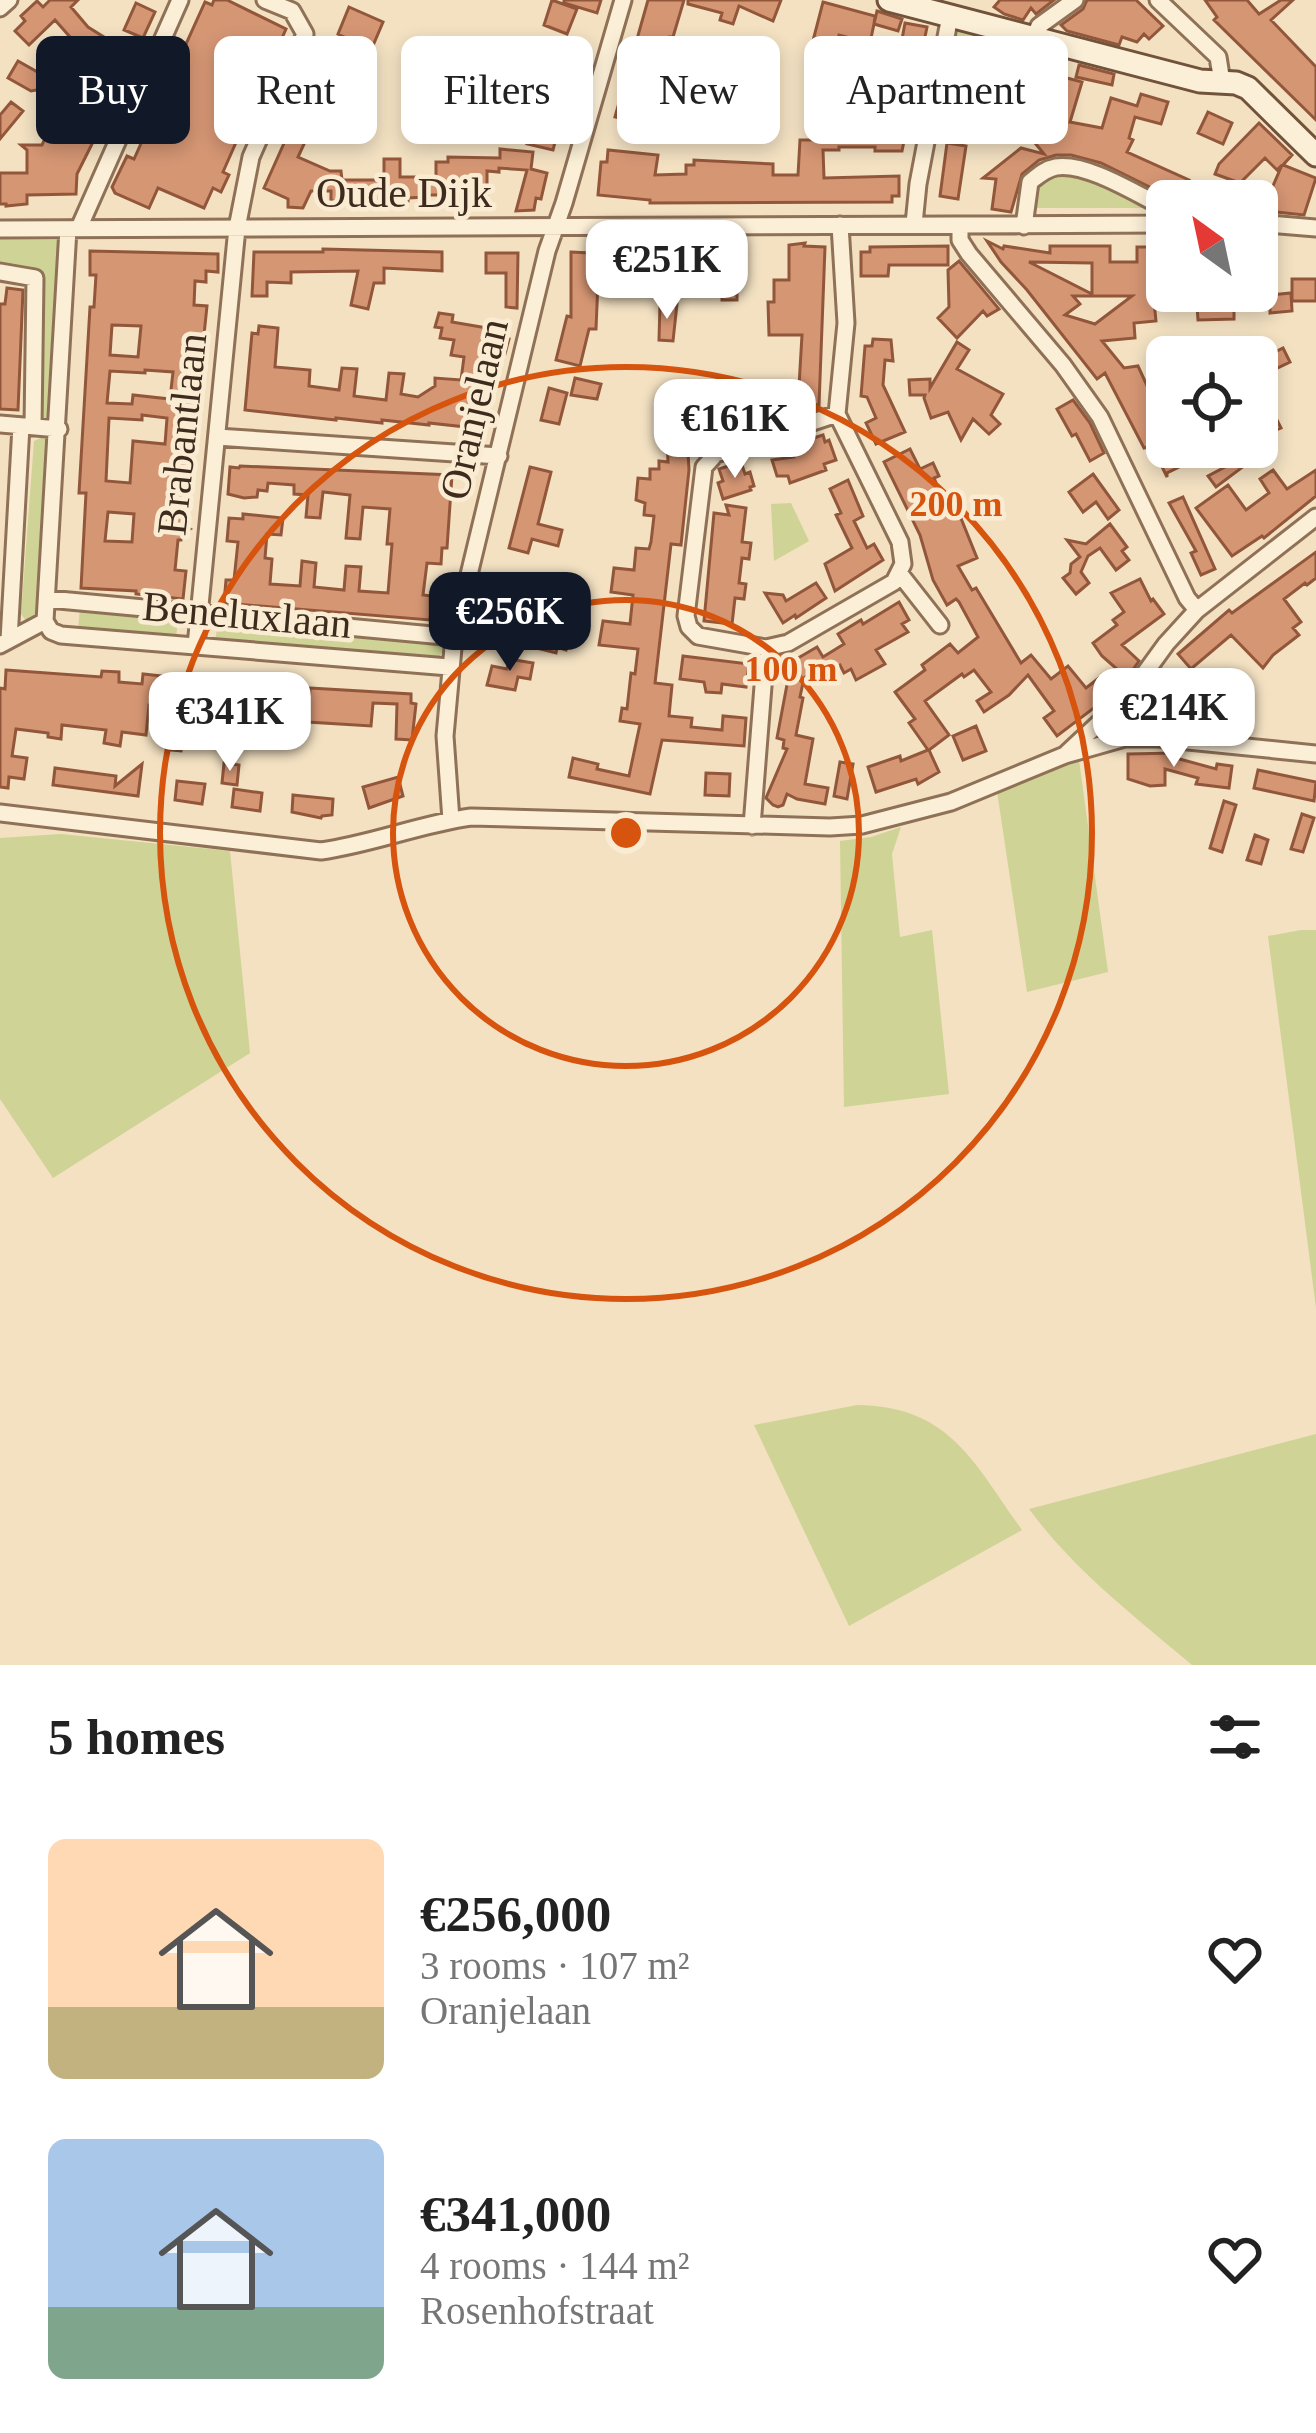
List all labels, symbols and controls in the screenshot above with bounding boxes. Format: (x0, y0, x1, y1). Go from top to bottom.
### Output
chip: Buy (36, 36, 190, 144)
chip: Rent (214, 36, 377, 144)
chip: Filters (401, 36, 593, 144)
chip: New (617, 36, 780, 144)
chip: Apartment (804, 36, 1068, 144)
street label: Oude Dijk (316, 170, 492, 216)
north arrow (1146, 180, 1278, 312)
map controls (1146, 180, 1278, 468)
pin: €251K (583, 220, 751, 322)
text: €251K (613, 237, 721, 280)
street label: Oranjelaan (431, 314, 517, 504)
street label: Brabantlaan (149, 331, 215, 537)
button: locate (1146, 336, 1278, 468)
pin: €161K (651, 379, 819, 481)
text: €161K (681, 396, 789, 439)
text: 200 m (910, 484, 1003, 524)
pin: €256K (426, 572, 594, 674)
street label: Beneluxlaan (140, 583, 353, 647)
text: €256K (456, 589, 564, 632)
text: 100 m (745, 649, 838, 689)
pin: €214K (1090, 668, 1258, 770)
pin: €341K (146, 672, 314, 774)
text: €214K (1120, 685, 1228, 728)
text: €341K (176, 689, 284, 732)
centre of rings (605, 812, 647, 854)
icon: filters (1202, 1704, 1268, 1770)
text: 5 homes (48, 1709, 225, 1765)
text: €256,000 (420, 1886, 611, 1942)
icon: home (144, 1887, 288, 2031)
icon: heart (1202, 1926, 1268, 1992)
text: 3 rooms · 107 m² (420, 1944, 690, 1987)
text: Oranjelaan (420, 1989, 591, 2032)
text: €341,000 (420, 2186, 611, 2242)
icon: home (144, 2187, 288, 2331)
icon: heart (1202, 2226, 1268, 2292)
text: 4 rooms · 144 m² (420, 2244, 690, 2287)
text: Rosenhofstraat (420, 2289, 654, 2332)

